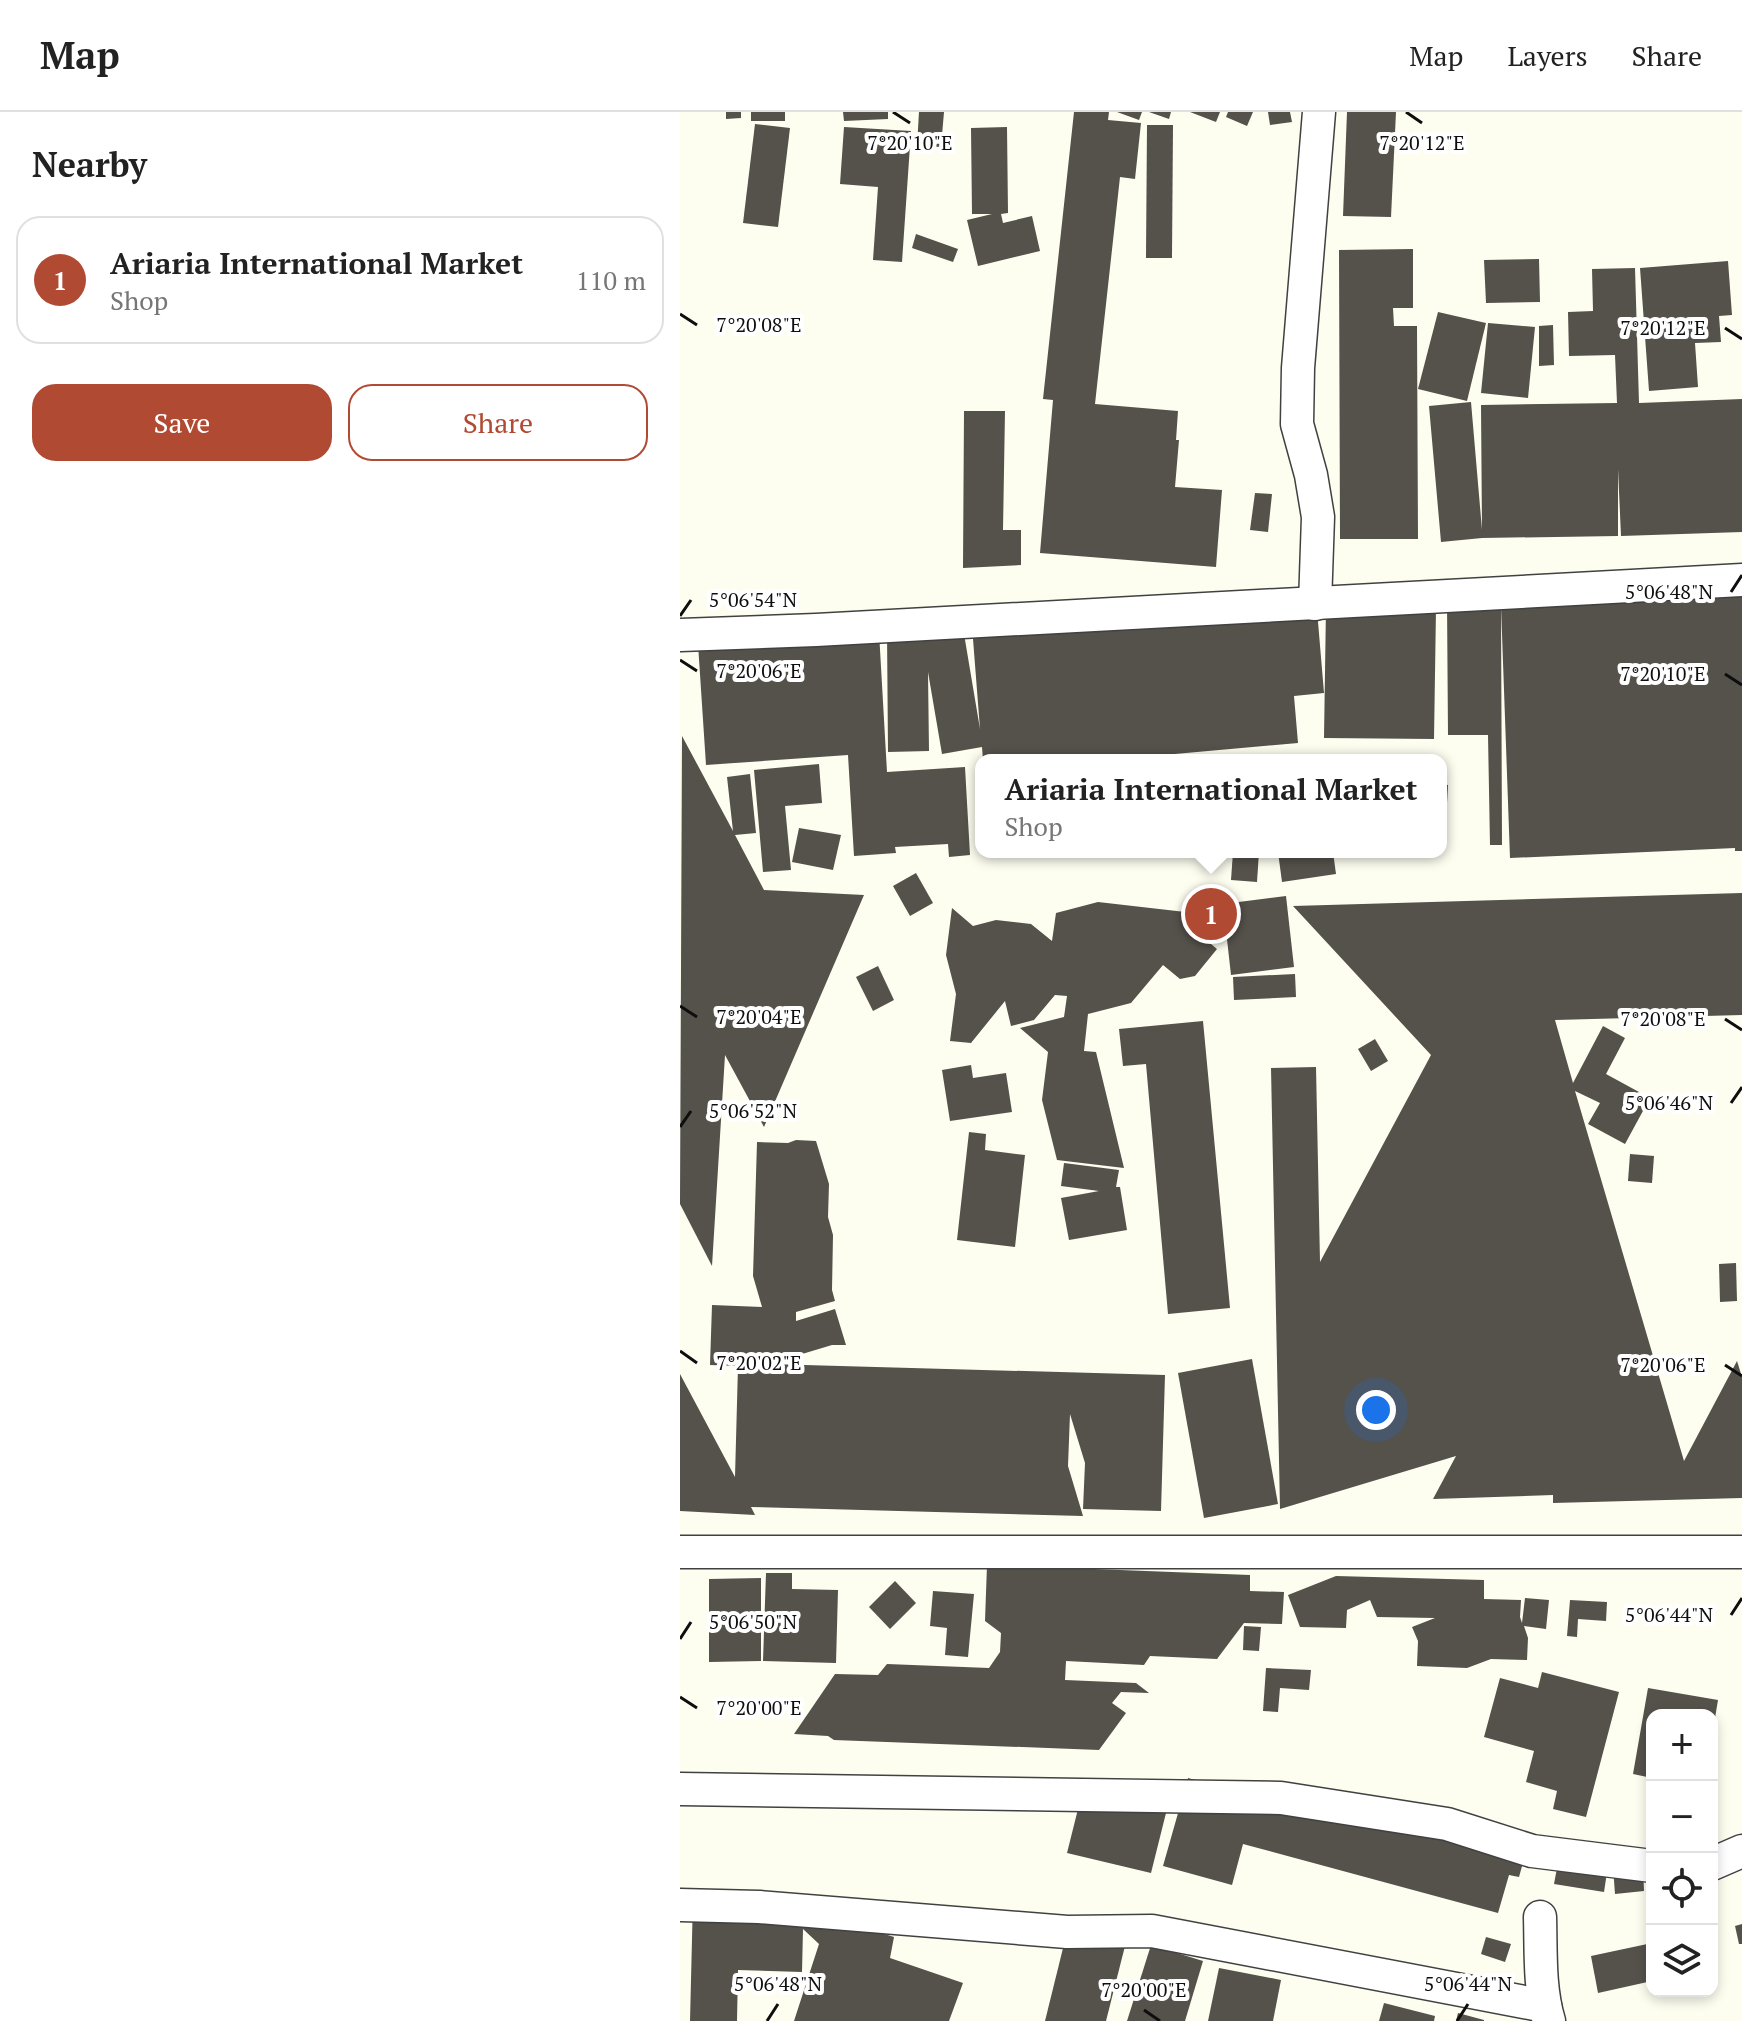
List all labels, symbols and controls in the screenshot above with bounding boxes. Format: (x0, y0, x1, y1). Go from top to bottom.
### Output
text: Map (40, 30, 120, 80)
text: Map (1409, 37, 1463, 74)
text: Layers (1507, 37, 1588, 74)
text: Share (1632, 37, 1702, 74)
text: 7°20'10"E (867, 129, 953, 156)
text: 7°20'12"E (1379, 129, 1465, 156)
text: Nearby (32, 142, 147, 187)
text: Ariaria International Market (110, 243, 523, 283)
text: 1 (53, 263, 67, 297)
text: 110 m (576, 263, 646, 297)
text: Shop (110, 283, 168, 317)
text: 7°20'08"E (716, 311, 802, 338)
text: 7°20'12"E (1620, 314, 1706, 341)
button: Save (32, 384, 332, 461)
button: Share (348, 384, 648, 461)
text: 5°06'48"N (1625, 578, 1714, 605)
text: 5°06'54"N (709, 586, 798, 613)
text: 7°20'06"E (716, 657, 802, 684)
text: 7°20'10"E (1620, 660, 1706, 687)
popup (975, 754, 1447, 858)
text: Ariaria International Market (1004, 769, 1418, 809)
text: Shop (1004, 809, 1063, 843)
pin: 1 (1185, 884, 1237, 944)
text: 7°20'04"E (716, 1003, 802, 1030)
text: 7°20'08"E (1620, 1005, 1706, 1032)
text: 5°06'46"N (1625, 1089, 1714, 1116)
text: 5°06'52"N (709, 1097, 798, 1124)
text: 7°20'02"E (716, 1349, 802, 1376)
text: 7°20'06"E (1620, 1351, 1706, 1378)
your location (1356, 1390, 1396, 1430)
text: 5°06'44"N (1625, 1601, 1714, 1628)
text: 5°06'50"N (709, 1608, 798, 1635)
text: 7°20'00"E (716, 1694, 802, 1721)
map controls (1646, 1709, 1718, 1997)
button: + (1646, 1709, 1718, 1781)
button: − (1646, 1781, 1718, 1853)
button: locate (1646, 1853, 1718, 1925)
button: layers (1646, 1925, 1718, 1997)
text: 5°06'48"N (734, 1970, 823, 1997)
text: 5°06'44"N (1424, 1970, 1513, 1997)
text: 7°20'00"E (1101, 1976, 1187, 2003)

